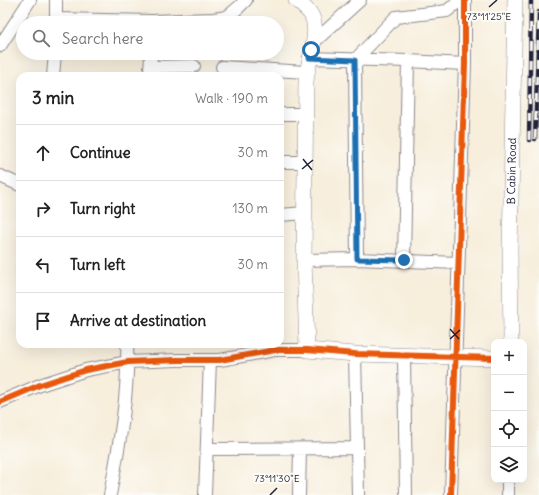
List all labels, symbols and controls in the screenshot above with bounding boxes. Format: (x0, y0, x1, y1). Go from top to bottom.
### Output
text: 73°11'25"E (467, 10, 511, 23)
search box (16, 16, 284, 60)
icon: search (30, 27, 52, 49)
text: Search here (62, 29, 143, 48)
route start (302, 41, 320, 59)
text: 3 min (32, 87, 74, 109)
text: Walk · 190 m (195, 90, 268, 107)
street label: B Cabin Road (504, 137, 519, 204)
icon: ahead (32, 142, 54, 164)
text: Continue (70, 143, 131, 162)
text: 30 m (238, 144, 268, 161)
icon: right (32, 198, 54, 220)
text: Turn right (70, 199, 135, 218)
text: 130 m (232, 200, 268, 217)
route end (395, 251, 413, 269)
icon: left (32, 254, 54, 276)
text: Turn left (70, 255, 125, 274)
text: 30 m (238, 256, 268, 273)
icon: arrive (32, 310, 54, 332)
text: Arrive at destination (70, 311, 206, 330)
map controls (491, 339, 527, 483)
button: + (491, 339, 527, 375)
button: − (491, 375, 527, 411)
button: locate (491, 411, 527, 447)
button: layers (491, 447, 527, 483)
text: 73°11'30"E (254, 472, 300, 485)

